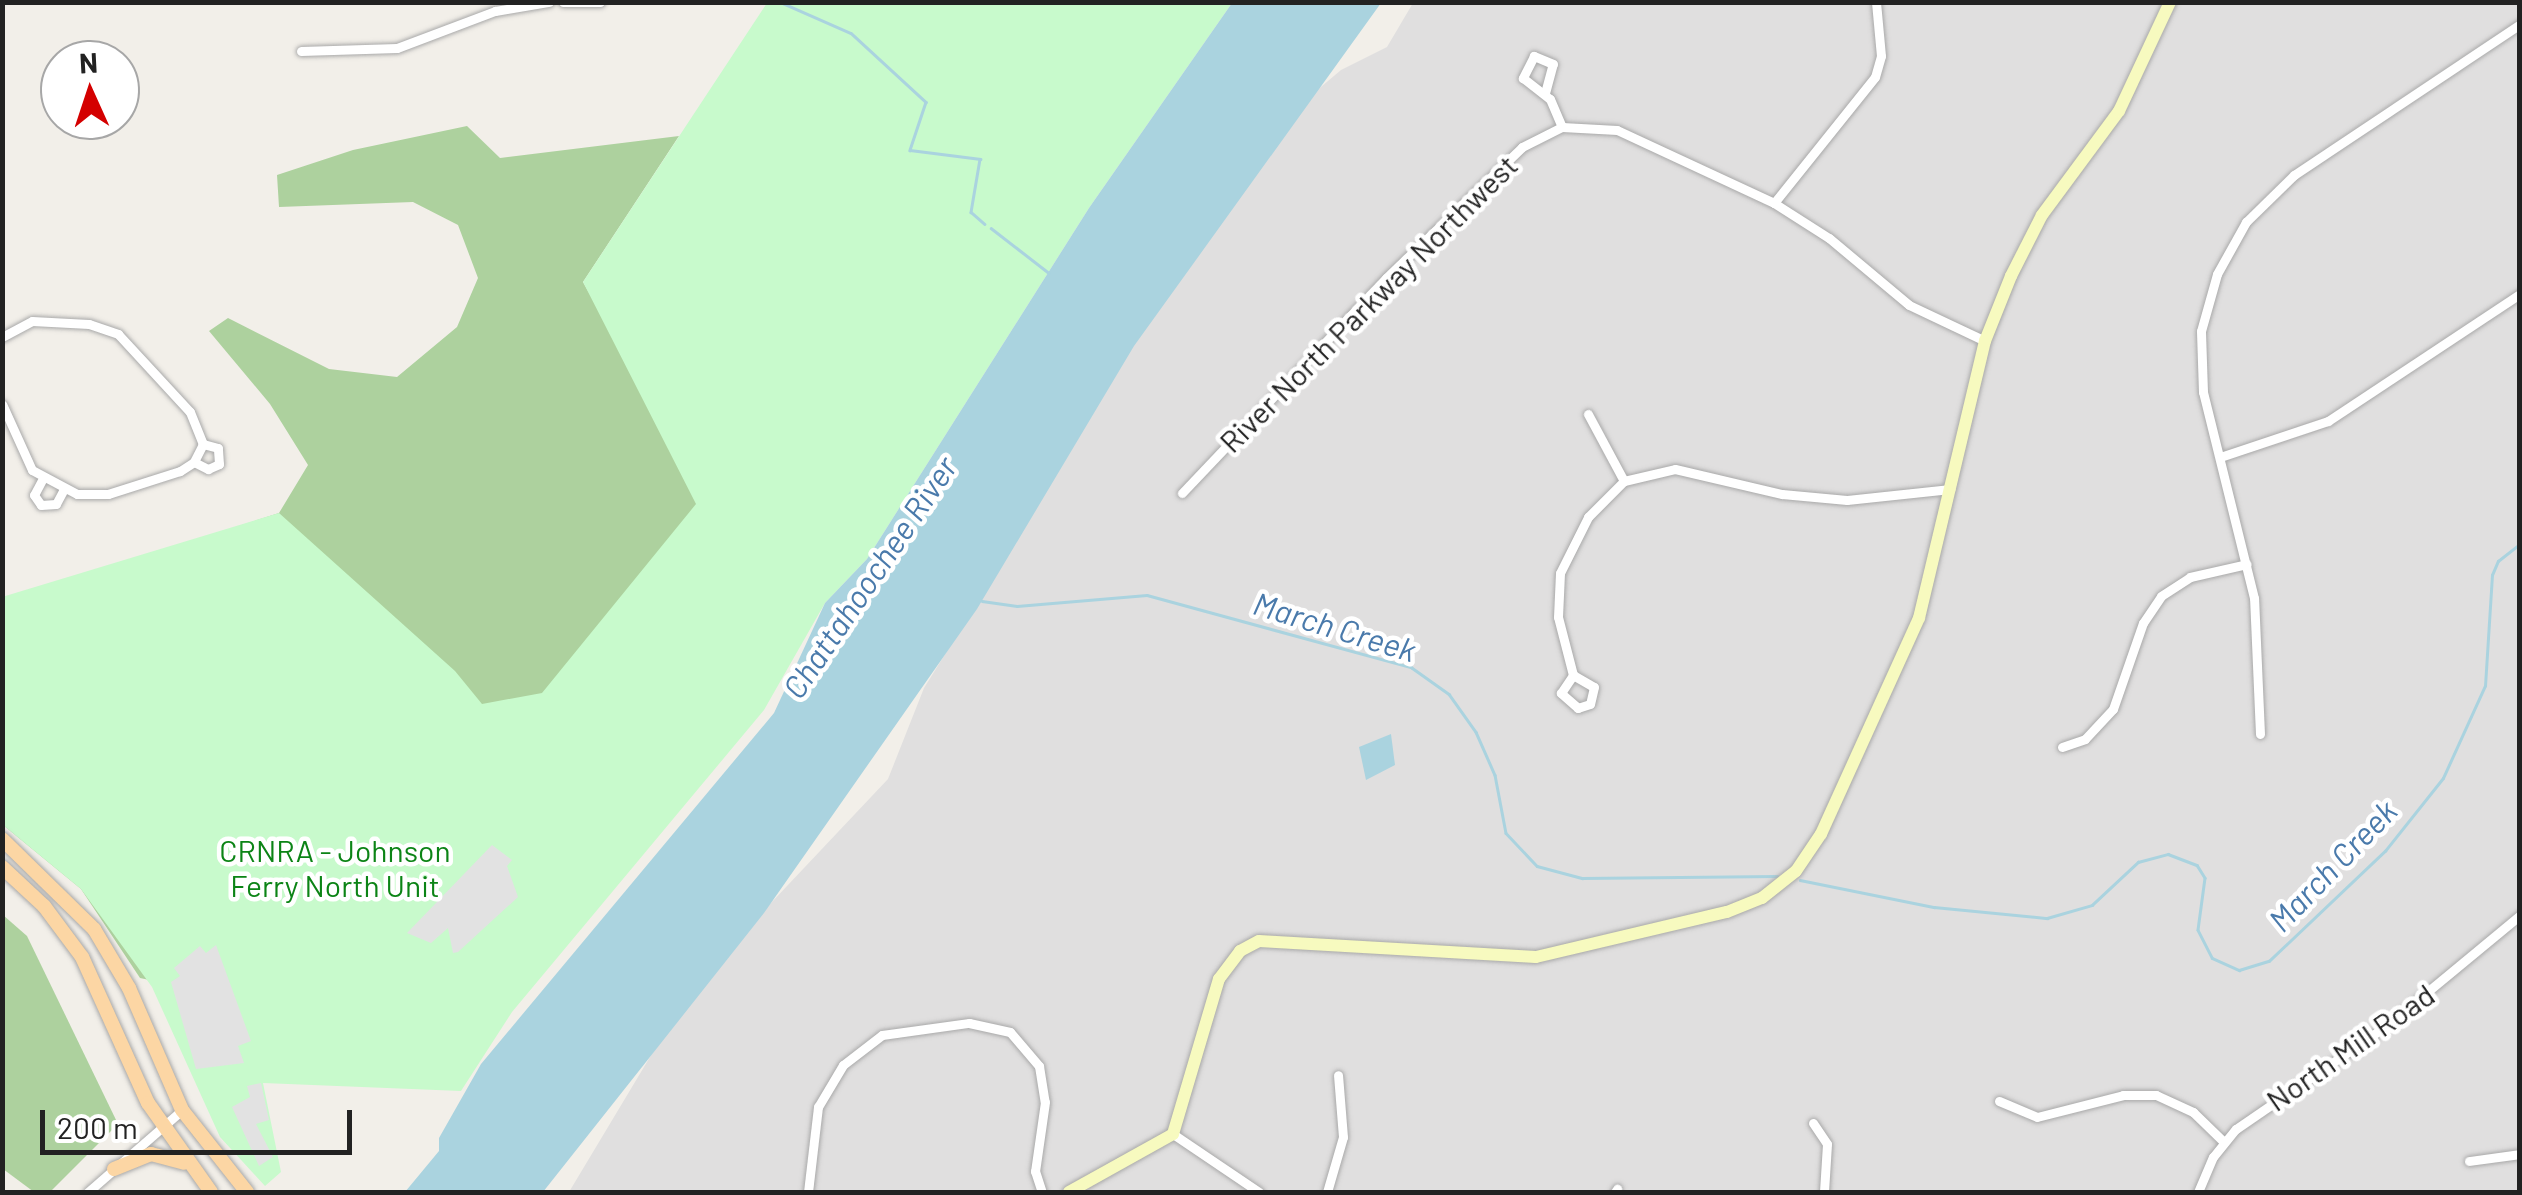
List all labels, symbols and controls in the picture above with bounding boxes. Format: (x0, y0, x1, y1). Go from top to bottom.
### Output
north arrow (40, 40, 140, 140)
text: N (78, 45, 99, 80)
street label: River North Parkway Northwest (1212, 147, 1524, 459)
water label: Chattahoochee River (774, 449, 964, 705)
water label: March Creek (1249, 583, 1421, 669)
water label: March Creek (2260, 791, 2404, 939)
park label: CRNRA - Johnson Ferry North Unit (219, 832, 451, 902)
street label: North Mill Road (2259, 976, 2441, 1118)
scale bar (45, 1090, 358, 1152)
text: 200 m (57, 1109, 138, 1145)

